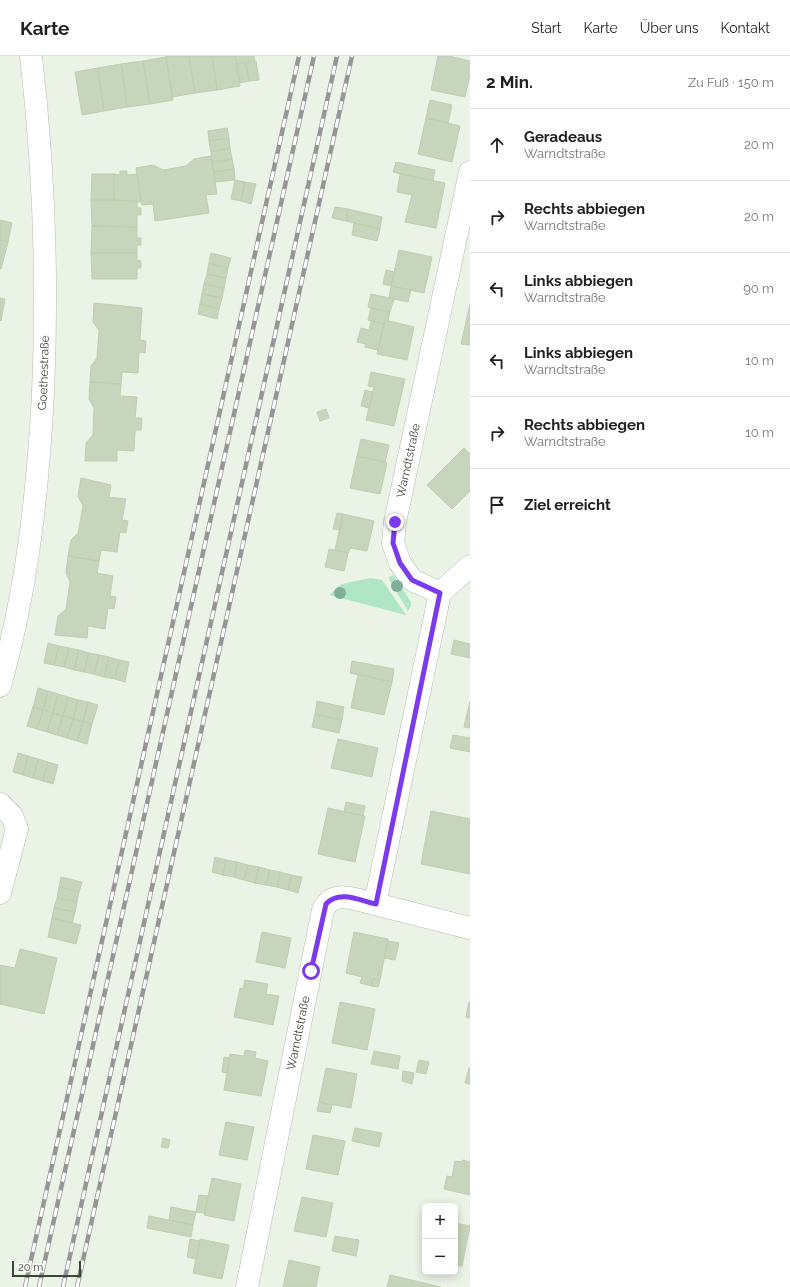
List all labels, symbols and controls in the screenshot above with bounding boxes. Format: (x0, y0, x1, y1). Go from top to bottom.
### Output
text: Karte (20, 17, 69, 39)
text: Start (531, 20, 561, 36)
text: Karte (583, 20, 618, 36)
text: Über uns (640, 20, 699, 36)
text: Kontakt (721, 20, 770, 36)
text: 2 Min. (486, 72, 533, 92)
text: Zu Fuß · 150 m (688, 75, 774, 90)
text: Geradeaus (524, 128, 602, 146)
icon: ahead (486, 134, 508, 156)
text: 20 m (744, 137, 774, 152)
text: Warndtstraße (524, 146, 606, 161)
text: Rechts abbiegen (524, 200, 645, 218)
icon: right (486, 206, 508, 228)
text: 20 m (744, 209, 774, 224)
text: Warndtstraße (524, 218, 606, 233)
text: Links abbiegen (524, 272, 633, 290)
icon: left (486, 278, 508, 300)
text: 90 m (743, 281, 774, 296)
text: Warndtstraße (524, 290, 606, 305)
street label: Goethestraße (35, 335, 52, 411)
text: Links abbiegen (524, 344, 633, 362)
icon: left (486, 350, 508, 372)
text: 10 m (745, 353, 774, 368)
text: Warndtstraße (524, 362, 606, 377)
text: Rechts abbiegen (524, 416, 645, 434)
street label: Warndtstraße (393, 422, 423, 499)
icon: right (486, 422, 508, 444)
text: 10 m (745, 425, 774, 440)
text: Warndtstraße (524, 434, 606, 449)
icon: arrive (486, 494, 508, 516)
text: Ziel erreicht (524, 496, 611, 514)
route end (386, 513, 404, 531)
route start (302, 962, 320, 980)
street label: Warndtstraße (284, 995, 312, 1071)
map controls (422, 1203, 458, 1275)
button: + (422, 1203, 458, 1239)
button: − (422, 1239, 458, 1275)
scale bar (12, 1259, 81, 1278)
text: 20 m (18, 1261, 43, 1274)

